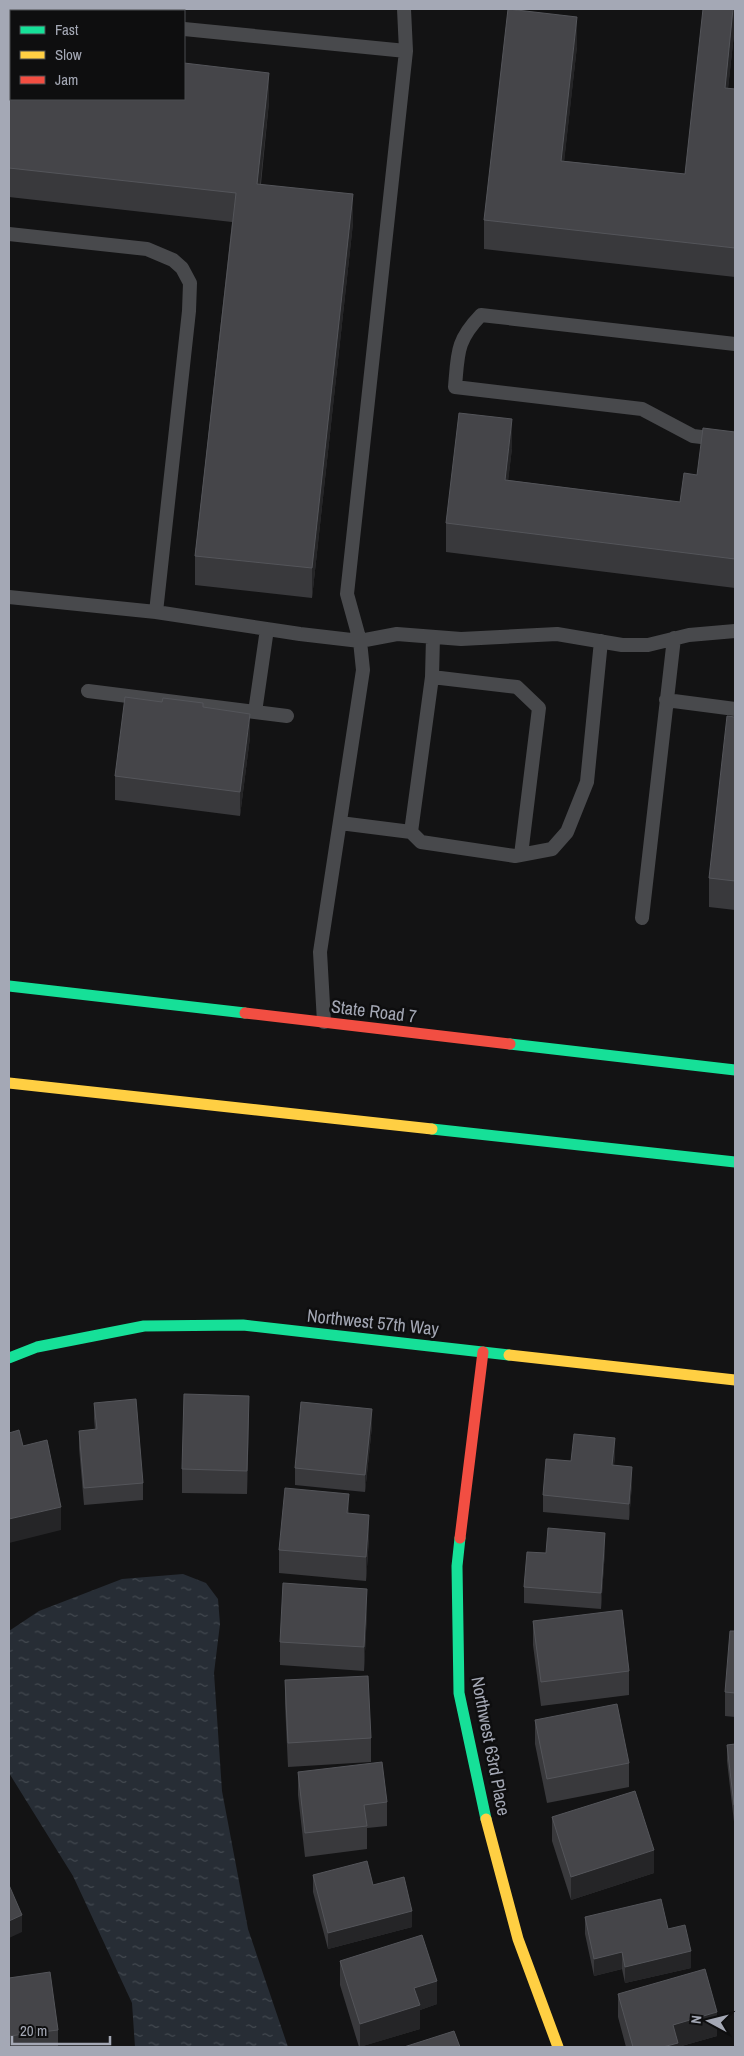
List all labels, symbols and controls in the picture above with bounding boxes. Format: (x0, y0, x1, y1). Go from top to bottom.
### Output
legend (10, 10, 185, 100)
text: Fast (55, 19, 79, 40)
text: Slow (55, 44, 82, 65)
text: Jam (55, 69, 78, 90)
street label: State Road 7 (330, 993, 418, 1029)
street label: Northwest 57th Way (306, 1303, 441, 1341)
street label: Northwest 63rd Place (465, 1674, 517, 1818)
north arrow (684, 1996, 734, 2046)
scale bar (12, 2014, 110, 2046)
text: N (687, 2014, 706, 2025)
text: 20 m (20, 2020, 47, 2041)

